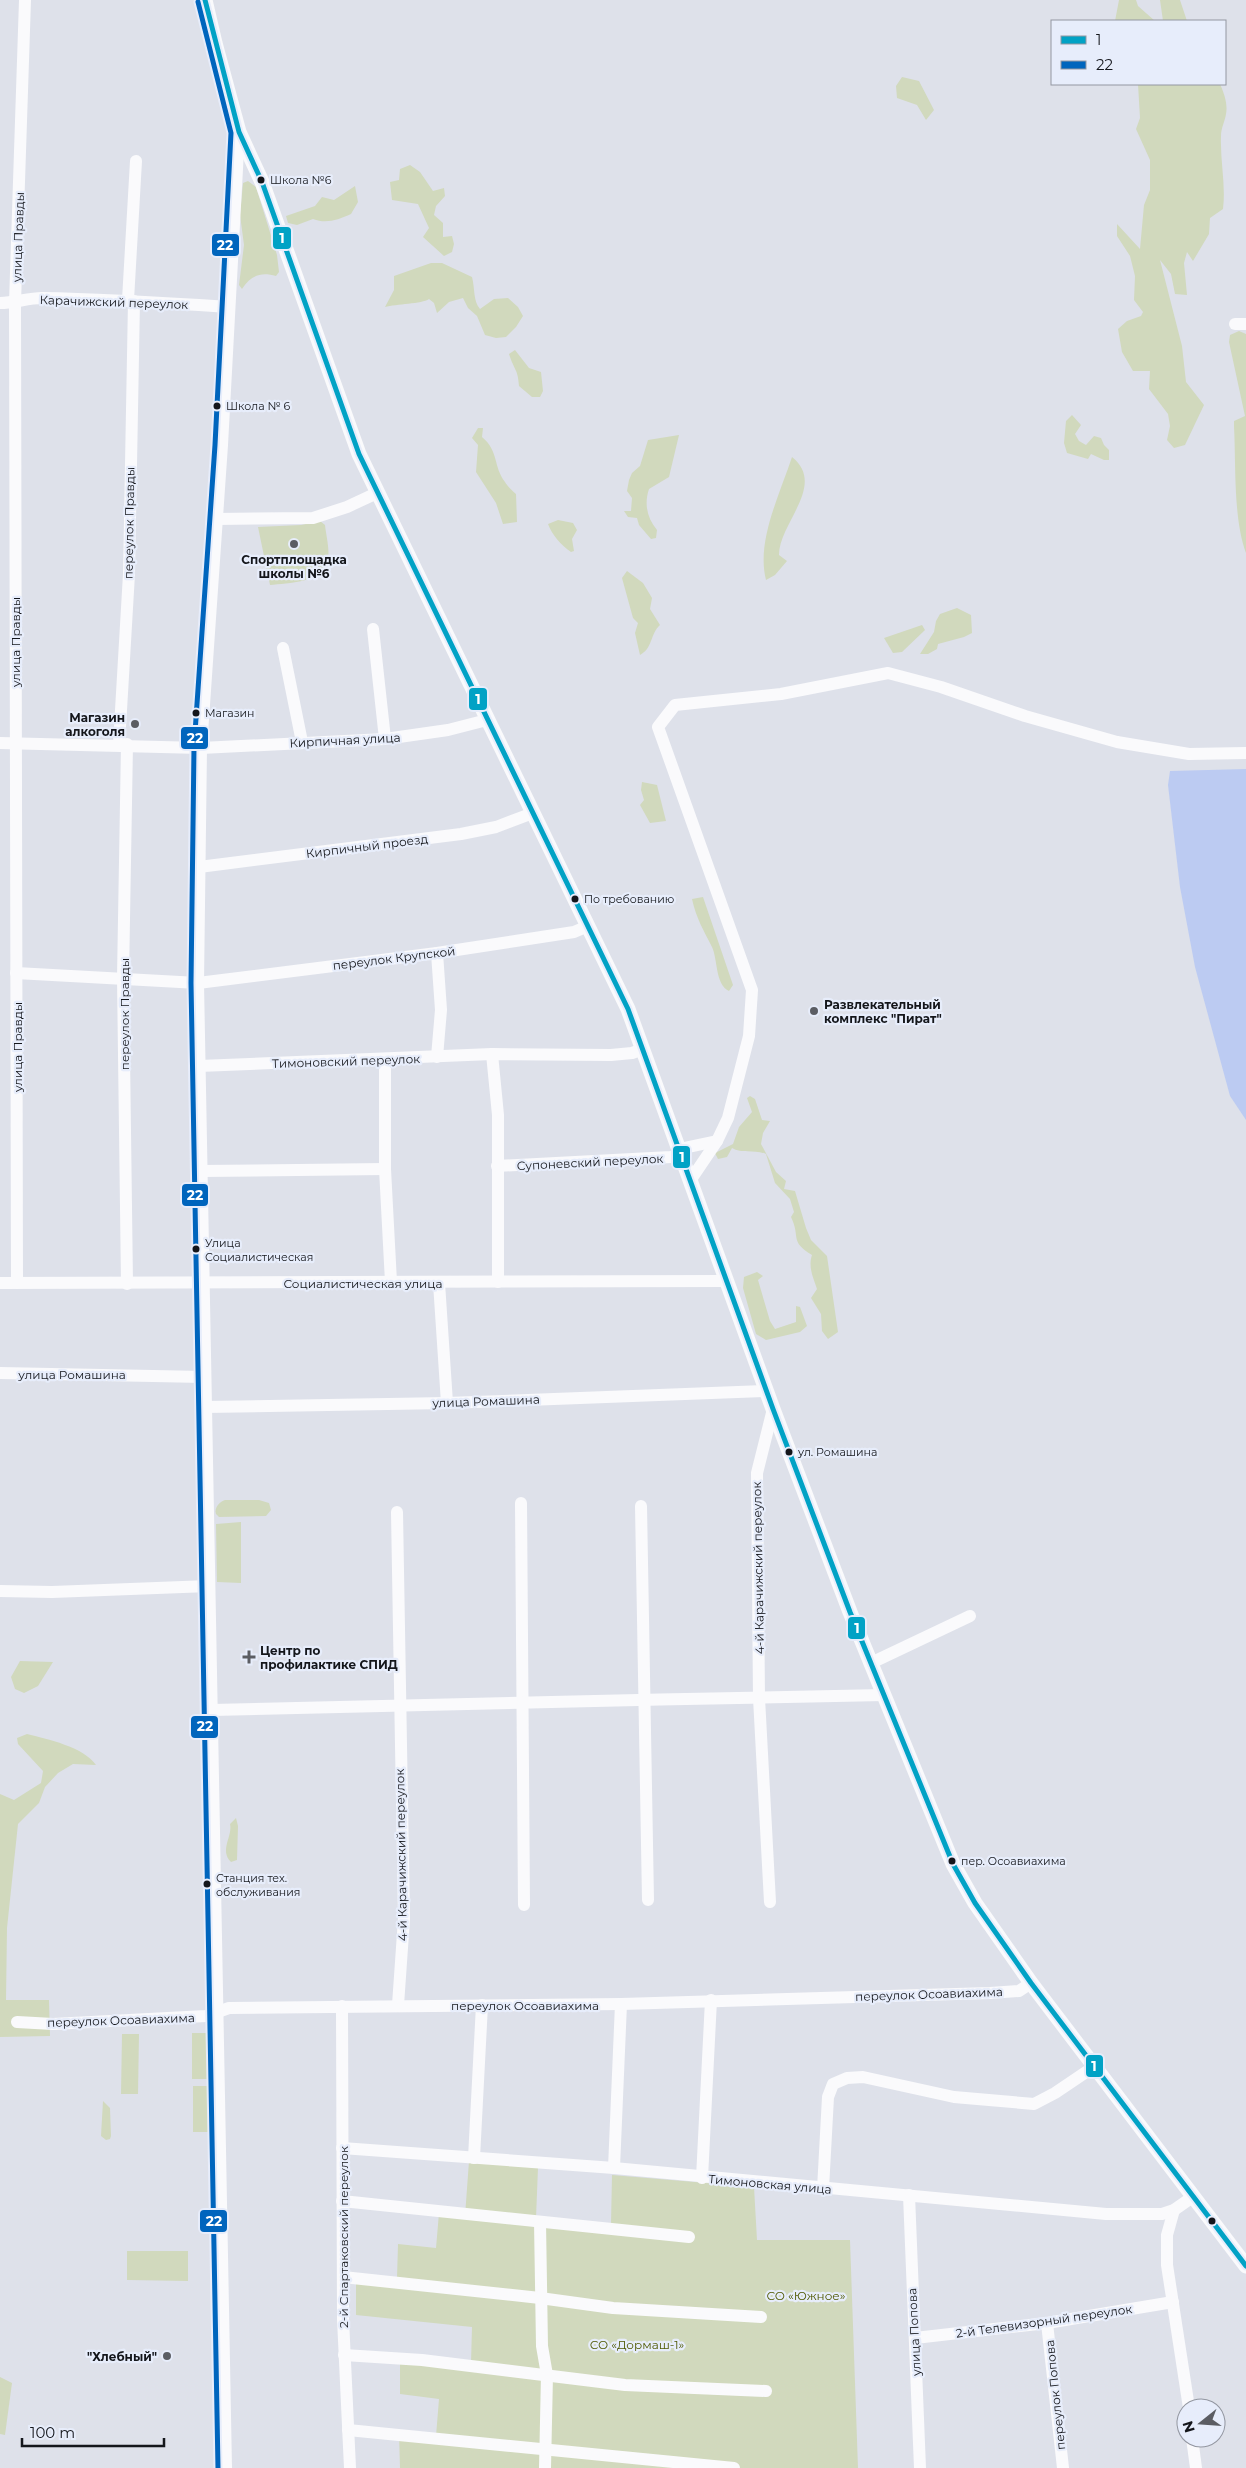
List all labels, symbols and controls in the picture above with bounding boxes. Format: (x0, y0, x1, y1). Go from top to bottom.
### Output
legend (1051, 20, 1226, 85)
text: 1 (1096, 30, 1101, 49)
text: 22 (1096, 55, 1113, 74)
place label: Школа №6 (270, 173, 332, 187)
marker: Школа №6 (256, 175, 266, 185)
street label: улица Правды (9, 192, 27, 283)
line badge: 1 (272, 226, 292, 250)
text: 1 (279, 229, 285, 247)
line badge: 22 (211, 233, 240, 257)
text: 22 (217, 236, 233, 254)
street label: Карачижский переулок (39, 292, 189, 312)
place label: Школа № 6 (226, 399, 291, 413)
marker: Школа № 6 (212, 401, 222, 411)
street label: переулок Правды (121, 467, 137, 579)
marker: Спортплощадка школы №6 (288, 538, 300, 550)
place label: Спортплощадка школы №6 (241, 552, 347, 581)
street label: улица Правды (8, 597, 23, 688)
line badge: 1 (468, 687, 488, 711)
text: 1 (475, 690, 481, 708)
place label: Магазин (205, 706, 255, 720)
marker: Магазин (191, 708, 201, 718)
place label: Магазин алкоголя (65, 710, 125, 739)
marker: Магазин алкоголя (129, 718, 141, 730)
line badge: 22 (180, 726, 209, 750)
text: 22 (187, 729, 203, 747)
street label: Кирпичная улица (289, 730, 401, 750)
street label: Кирпичный проезд (305, 831, 429, 861)
place label: По требованию (584, 892, 674, 906)
marker: По требованию (570, 894, 580, 904)
street label: переулок Крупской (332, 943, 456, 973)
street label: переулок Правды (117, 958, 132, 1070)
place label: Развлекательный комплекс "Пират" (824, 997, 942, 1026)
street label: улица Правды (10, 1002, 25, 1093)
marker: Развлекательный комплекс "Пират" (808, 1005, 820, 1017)
street label: Тимоновский переулок (272, 1051, 420, 1071)
line badge: 1 (672, 1145, 691, 1169)
text: 1 (679, 1148, 685, 1166)
street label: Супоневский переулок (516, 1151, 664, 1173)
line badge: 22 (181, 1183, 209, 1207)
text: 22 (187, 1186, 203, 1204)
place label: Улица Социалистическая (205, 1236, 313, 1264)
marker: Улица Социалистическая (191, 1244, 201, 1254)
street label: Социалистическая улица (284, 1276, 442, 1291)
street label: улица Ромашина (17, 1367, 126, 1382)
street label: улица Ромашина (431, 1392, 540, 1410)
place label: ул. Ромашина (797, 1445, 877, 1459)
marker: ул. Ромашина (784, 1447, 794, 1457)
street label: 4-й Карачижский переулок (749, 1482, 767, 1654)
line badge: 1 (847, 1616, 866, 1640)
text: 1 (854, 1619, 860, 1637)
place label: Центр по профилактике СПИД (260, 1643, 398, 1672)
marker: Центр по профилактике СПИД (242, 1650, 256, 1664)
line badge: 22 (190, 1715, 219, 1739)
text: 22 (197, 1717, 213, 1735)
street label: 4-й Карачижский переулок (392, 1769, 410, 1941)
place label: пер. Осоавиахима (961, 1854, 1066, 1868)
marker: пер. Осоавиахима (947, 1856, 957, 1866)
place label: Станция тех. обслуживания (216, 1871, 301, 1899)
marker: Станция тех. обслуживания (202, 1879, 212, 1889)
street label: переулок Осоавиахима (855, 1984, 1003, 2004)
street label: переулок Осоавиахима (451, 1998, 599, 2013)
street label: переулок Осоавиахима (47, 2010, 195, 2030)
line badge: 1 (1085, 2054, 1104, 2078)
text: 1 (1091, 2057, 1097, 2075)
street label: 2-й Спартаковский переулок (336, 2146, 351, 2328)
street label: Тимоновская улица (708, 2171, 832, 2197)
line badge: 22 (199, 2209, 228, 2233)
text: 22 (206, 2212, 222, 2230)
unlabelled marker (1207, 2216, 1217, 2226)
park label: СО «Южное» (767, 2288, 846, 2303)
street label: улица Попова (904, 2288, 924, 2377)
street label: 2-й Телевизорный переулок (955, 2301, 1133, 2341)
park label: СО «Дормаш-1» (590, 2337, 685, 2352)
street label: переулок Попова (1042, 2339, 1068, 2451)
place label: "Хлебный" (87, 2349, 157, 2364)
marker: "Хлебный" (161, 2350, 173, 2362)
north arrow (1176, 2398, 1226, 2448)
scale bar (22, 2416, 165, 2448)
text: N (1178, 2419, 1199, 2435)
text: 100 m (30, 2423, 75, 2442)

